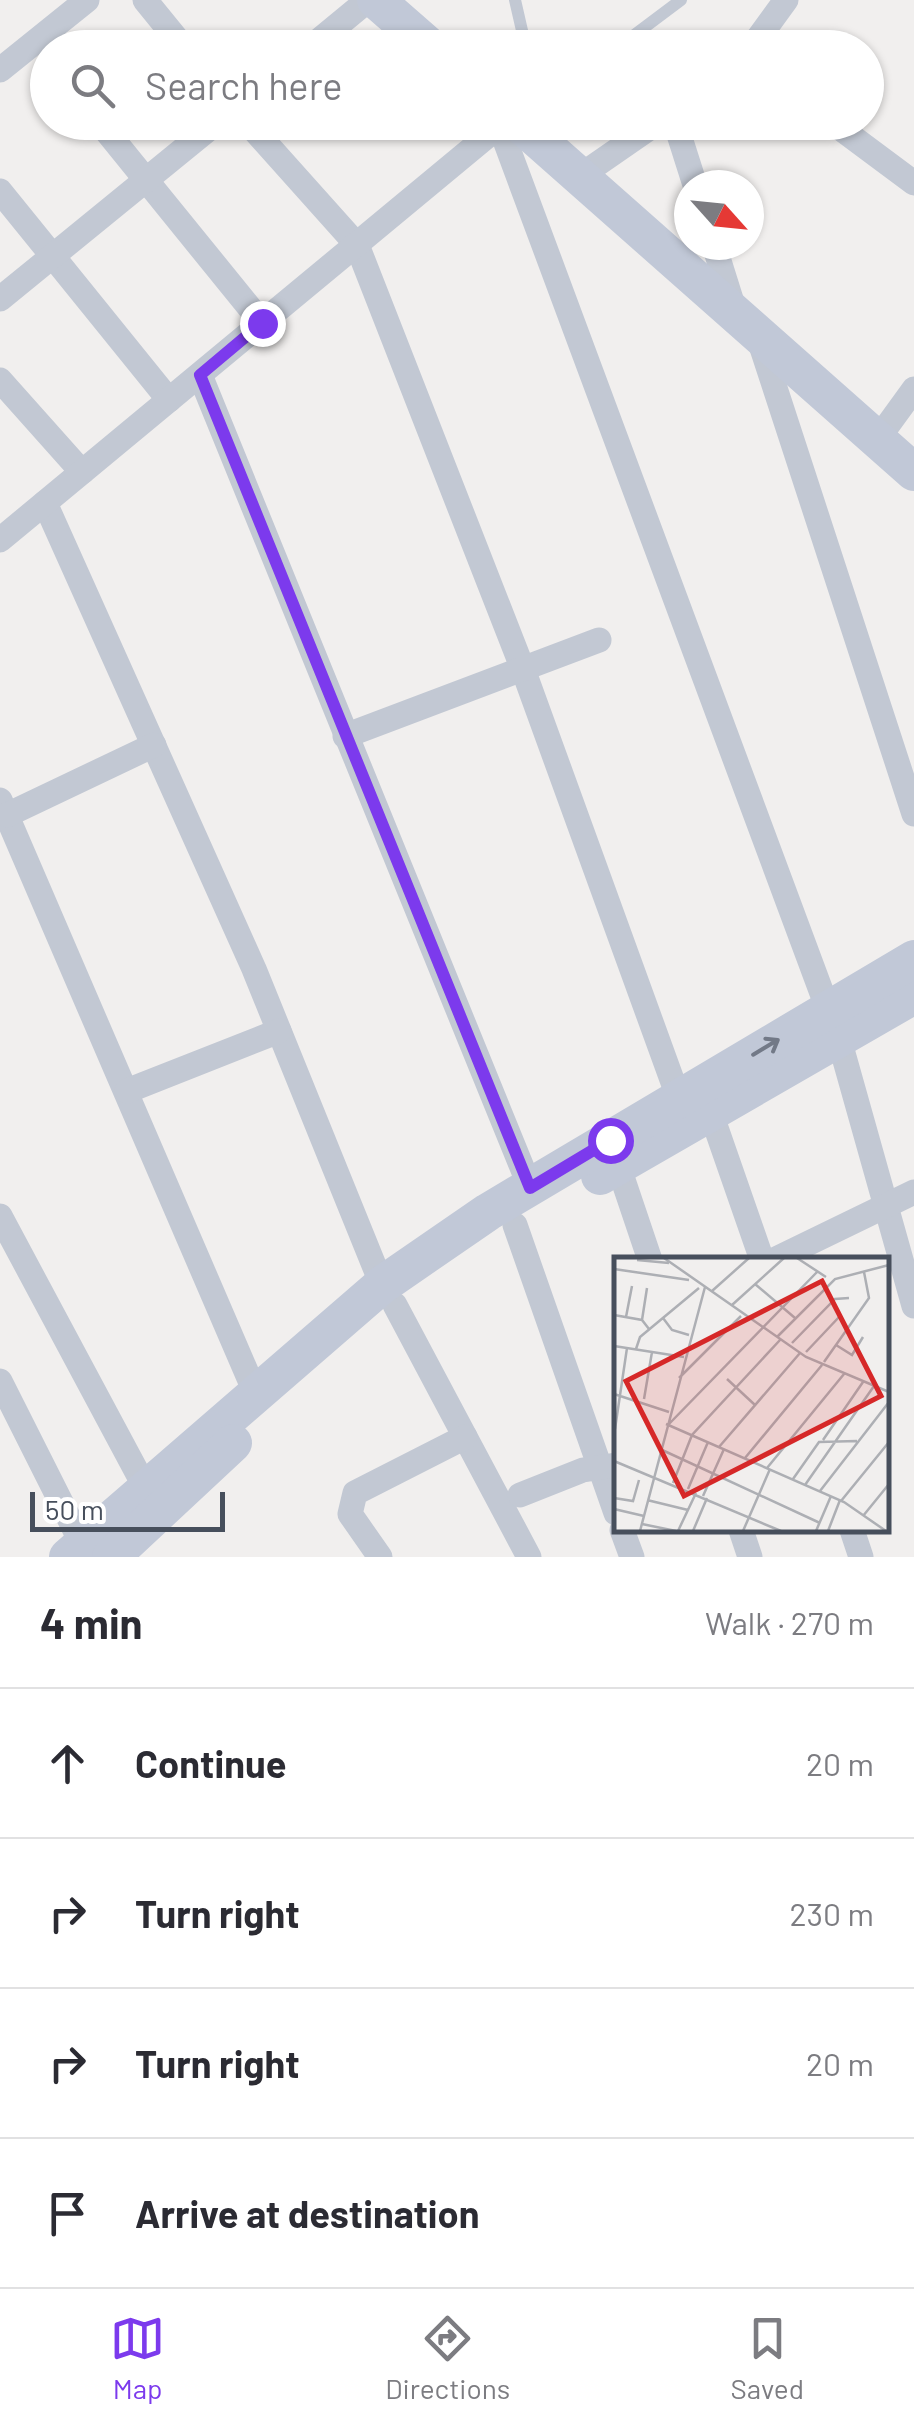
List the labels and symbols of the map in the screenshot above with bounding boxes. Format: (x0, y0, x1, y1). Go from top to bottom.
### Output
north arrow (674, 170, 764, 260)
route end (240, 301, 286, 347)
one-way arrow (751, 1037, 780, 1057)
route start (588, 1118, 634, 1164)
inset map (614, 1257, 889, 1532)
scale bar (30, 1487, 225, 1532)

